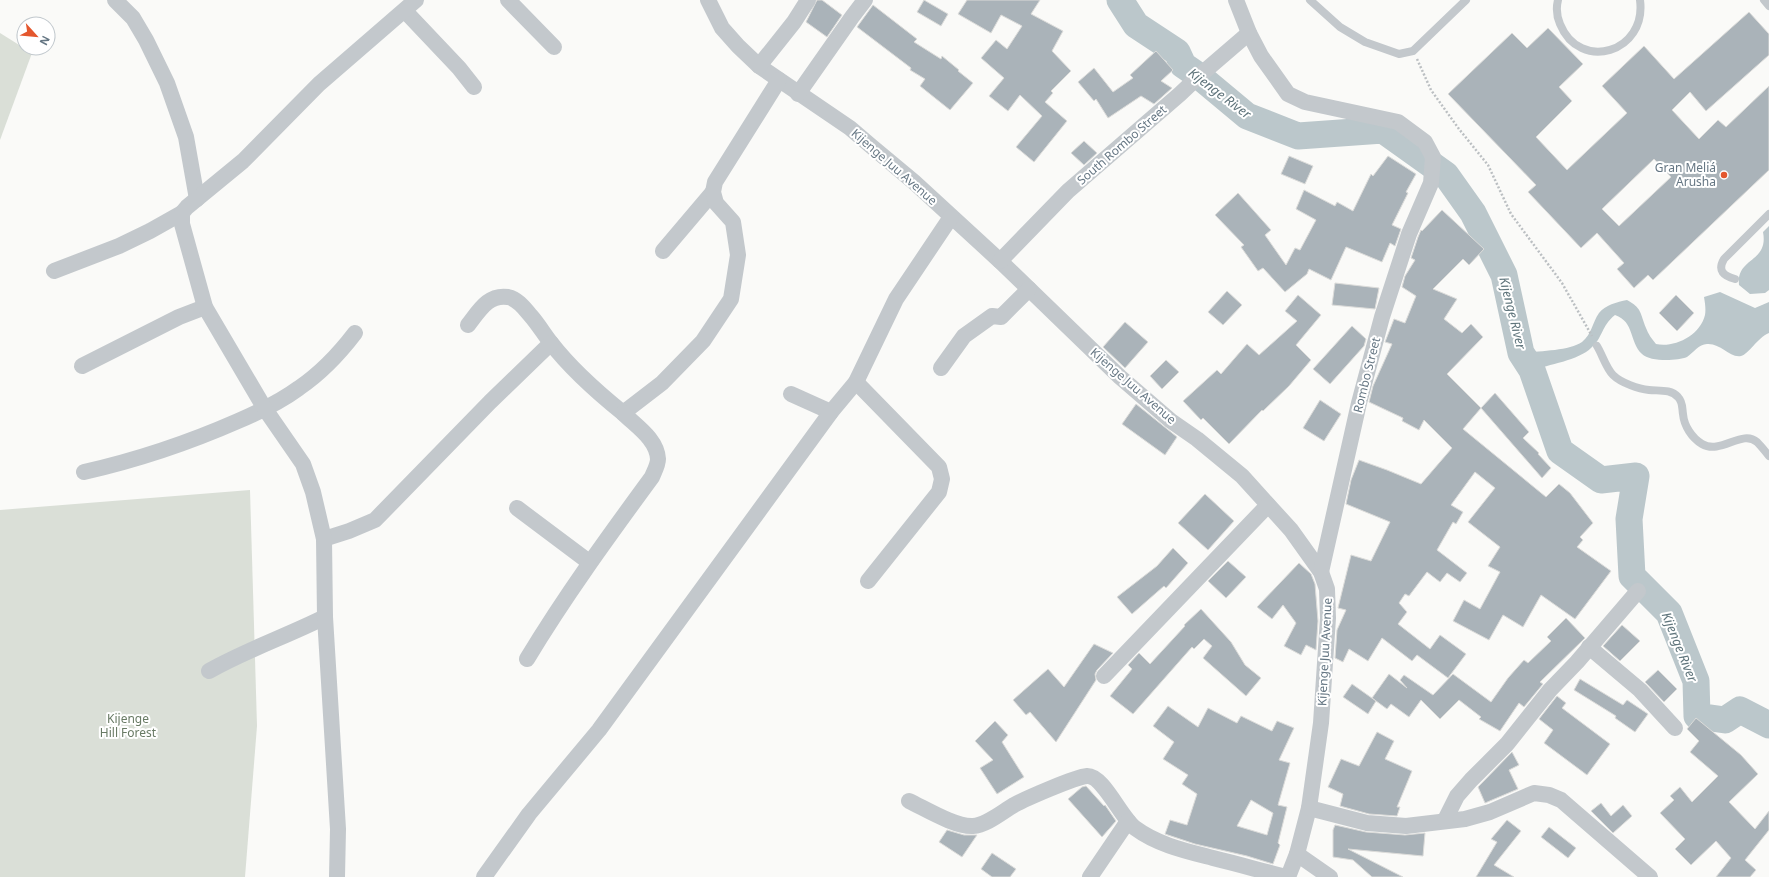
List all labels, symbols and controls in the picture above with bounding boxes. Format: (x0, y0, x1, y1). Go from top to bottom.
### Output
north arrow (16, 16, 56, 56)
text: N (37, 33, 54, 48)
water label: Kijenge River (1185, 64, 1256, 123)
street label: South Rombo Street (1073, 101, 1171, 188)
street label: Kijenge Juu Avenue (848, 125, 941, 209)
place label: Gran Meliá Arusha (1655, 159, 1716, 190)
marker: Gran Meliá Arusha (1719, 170, 1729, 180)
water label: Kijenge River (1495, 275, 1531, 352)
street label: Rombo Street (1349, 335, 1384, 414)
street label: Kijenge Juu Avenue (1087, 344, 1180, 428)
street label: Kijenge Juu Avenue (1313, 597, 1336, 707)
water label: Kijenge River (1658, 609, 1703, 685)
park label: Kijenge Hill Forest (100, 710, 157, 741)

